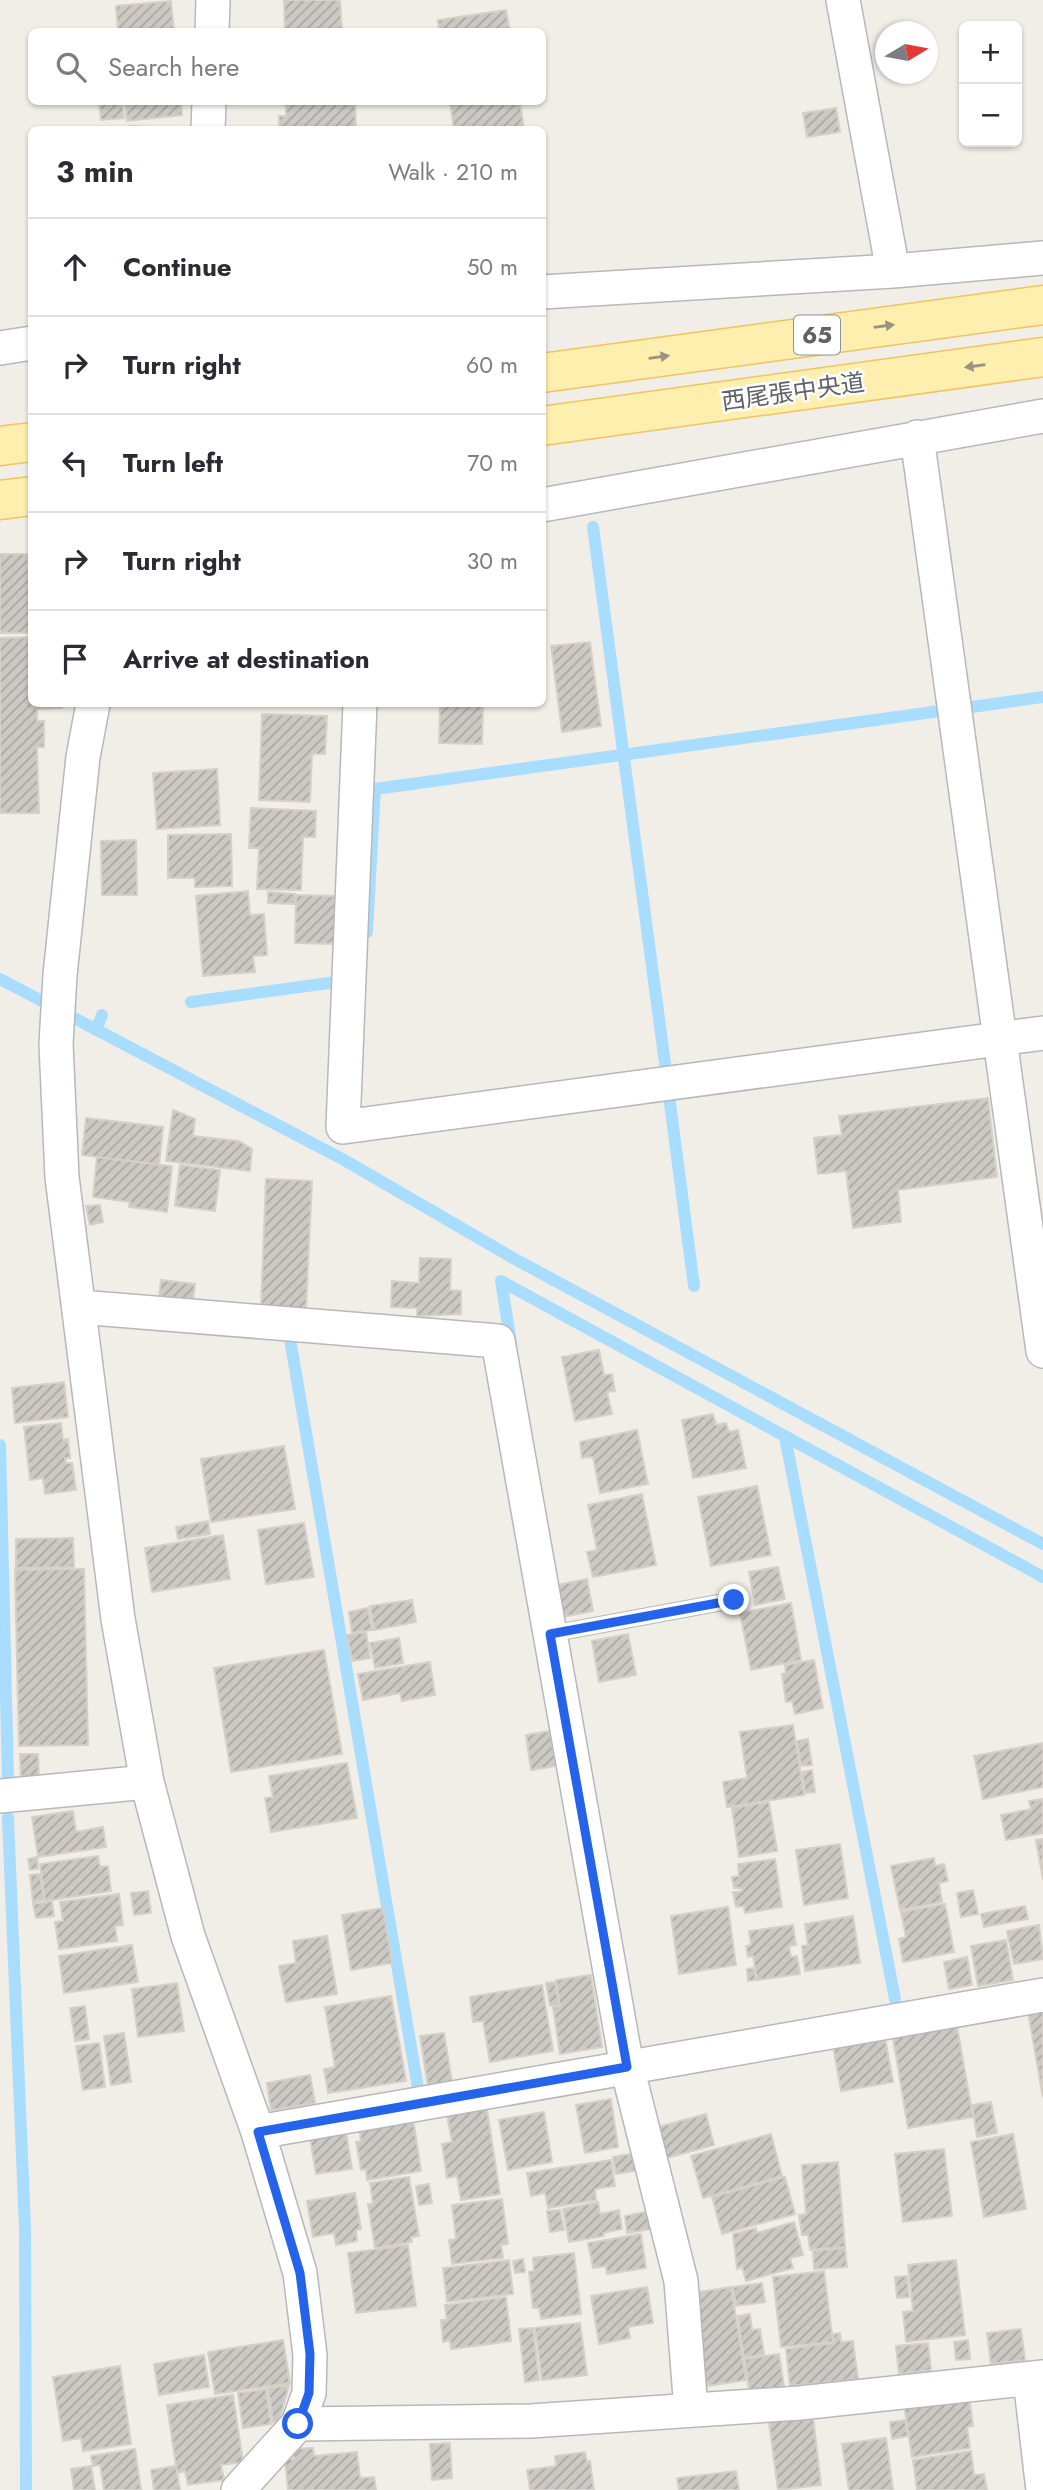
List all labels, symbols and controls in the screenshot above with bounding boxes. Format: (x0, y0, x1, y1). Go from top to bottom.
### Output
north arrow (875, 21, 938, 84)
map controls (959, 21, 1022, 147)
button: + (959, 21, 1022, 84)
search box (28, 28, 546, 105)
icon: search (52, 48, 90, 86)
text: Search here (108, 48, 240, 86)
button: − (959, 84, 1022, 147)
text: 3 min (56, 150, 134, 193)
text: Walk · 210 m (388, 155, 518, 189)
icon: ahead (56, 248, 94, 286)
text: Continue (123, 248, 232, 286)
text: 50 m (466, 250, 518, 284)
road number: 65 (794, 316, 840, 354)
one-way arrow (873, 321, 895, 332)
icon: right (56, 346, 94, 384)
text: Turn right (123, 346, 241, 384)
text: 60 m (466, 348, 518, 382)
one-way arrow (648, 351, 670, 362)
one-way arrow (964, 361, 986, 372)
street label: 西尾張中央道 (719, 364, 867, 419)
icon: left (56, 444, 94, 482)
text: Turn left (123, 444, 223, 482)
text: 70 m (467, 446, 518, 480)
icon: right (56, 542, 94, 580)
text: Turn right (123, 542, 241, 580)
text: 30 m (467, 544, 518, 578)
icon: arrive (56, 640, 94, 678)
text: Arrive at destination (123, 640, 370, 678)
route end (718, 1584, 749, 1615)
route start (282, 2408, 313, 2439)

